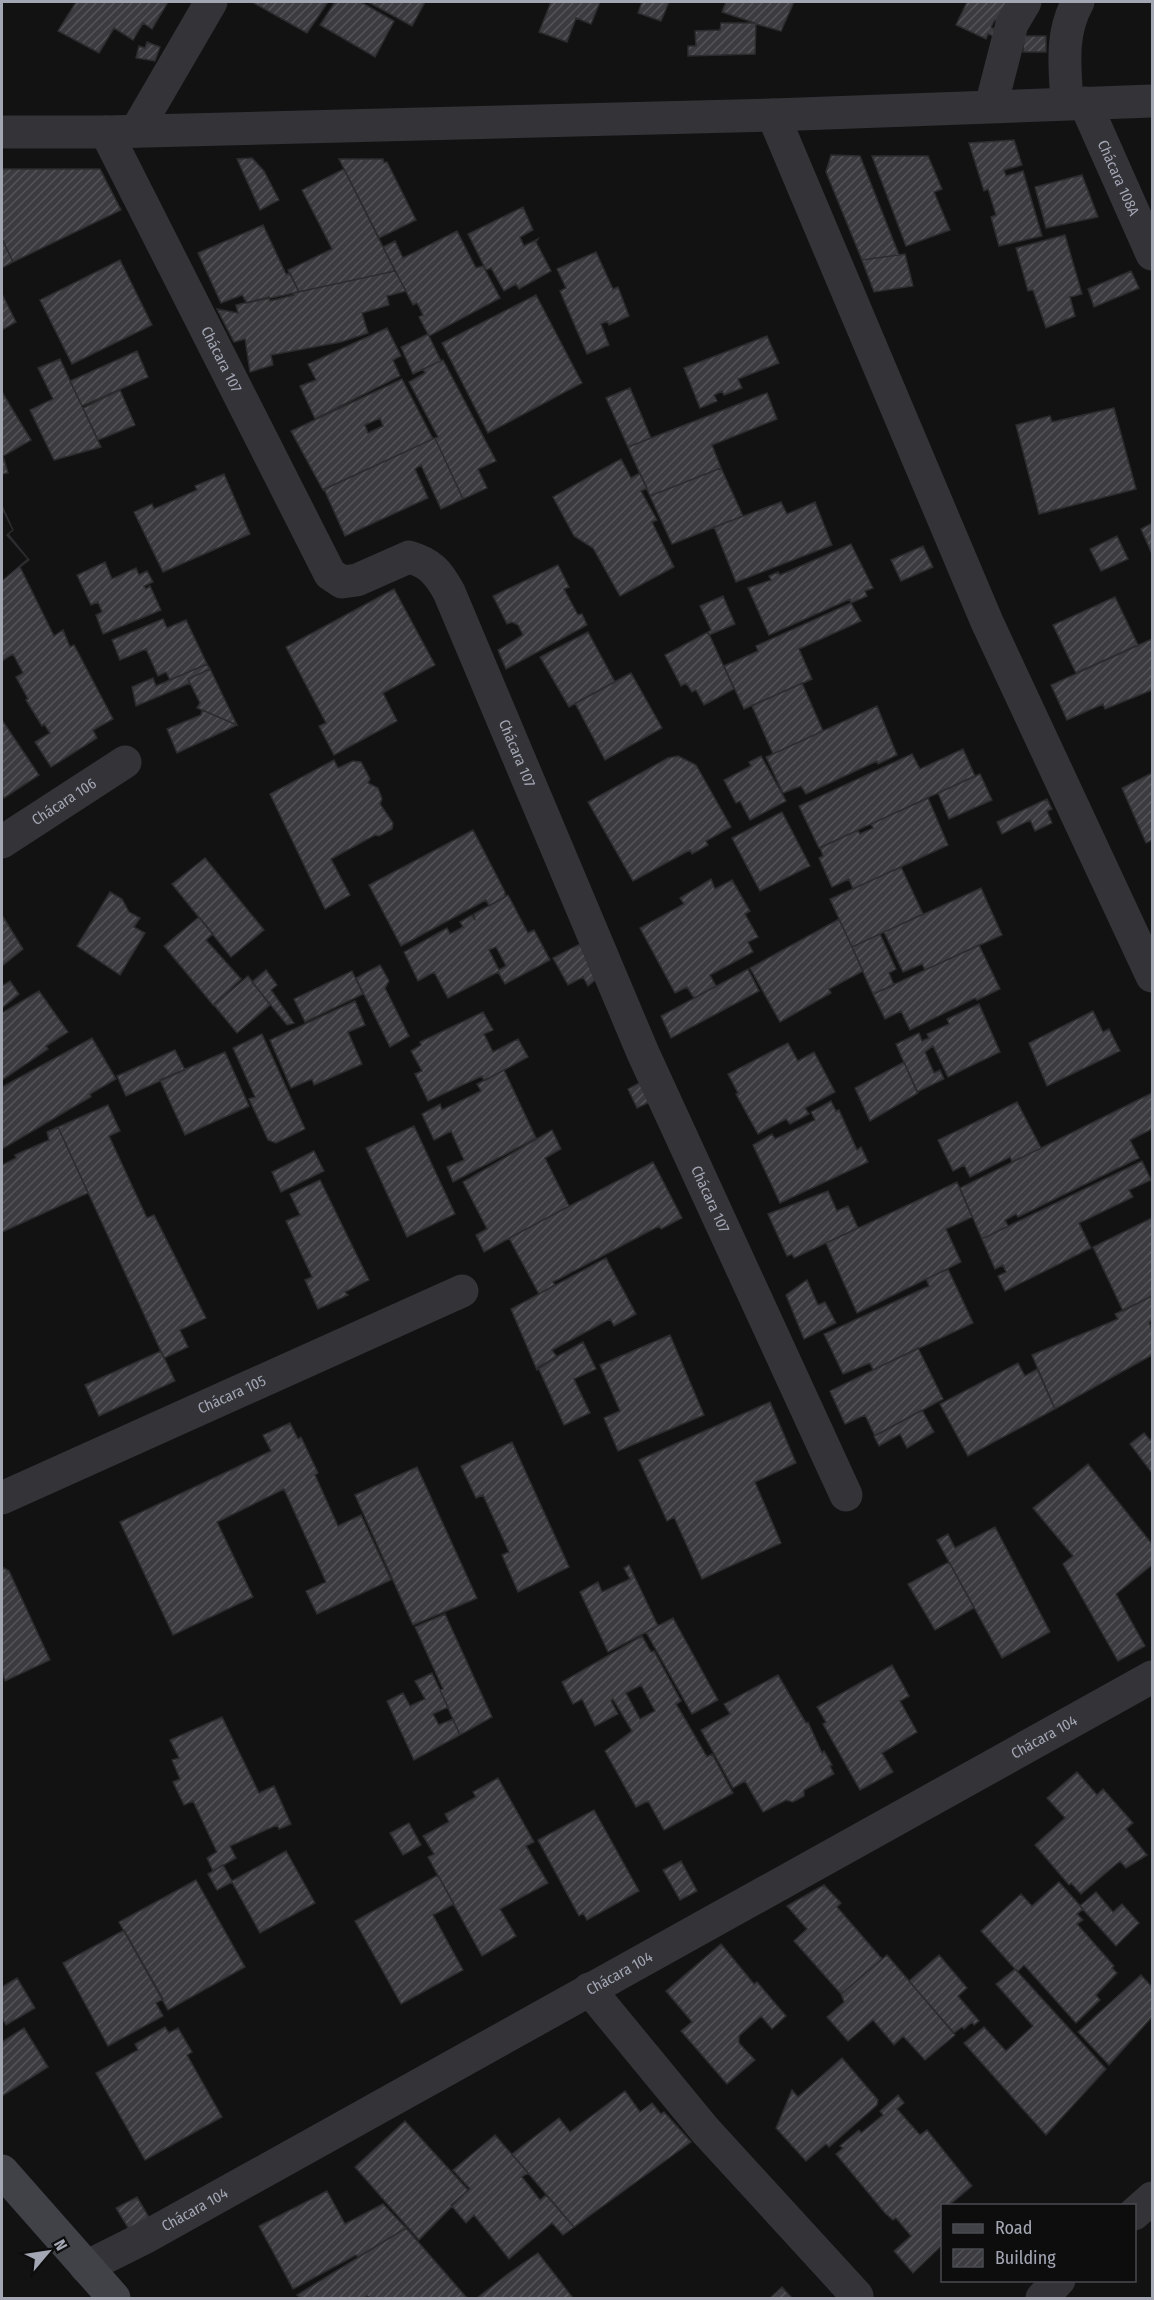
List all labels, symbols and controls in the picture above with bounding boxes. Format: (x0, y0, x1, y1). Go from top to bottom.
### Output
street label: Chácara 108A (1094, 137, 1143, 219)
street label: Chácara 107 (197, 323, 245, 395)
street label: Chácara 107 (495, 717, 539, 790)
street label: Chácara 106 (28, 774, 100, 829)
street label: Chácara 107 (687, 1163, 733, 1235)
street label: Chácara 105 (195, 1371, 269, 1418)
street label: Chácara 104 (1008, 1711, 1080, 1763)
street label: Chácara 104 (583, 1948, 656, 1999)
street label: Chácara 104 (159, 2184, 231, 2235)
legend (941, 2204, 1136, 2282)
text: Road (995, 2217, 1032, 2239)
north arrow (18, 2222, 78, 2282)
text: N (50, 2236, 71, 2254)
text: Building (995, 2247, 1056, 2269)

